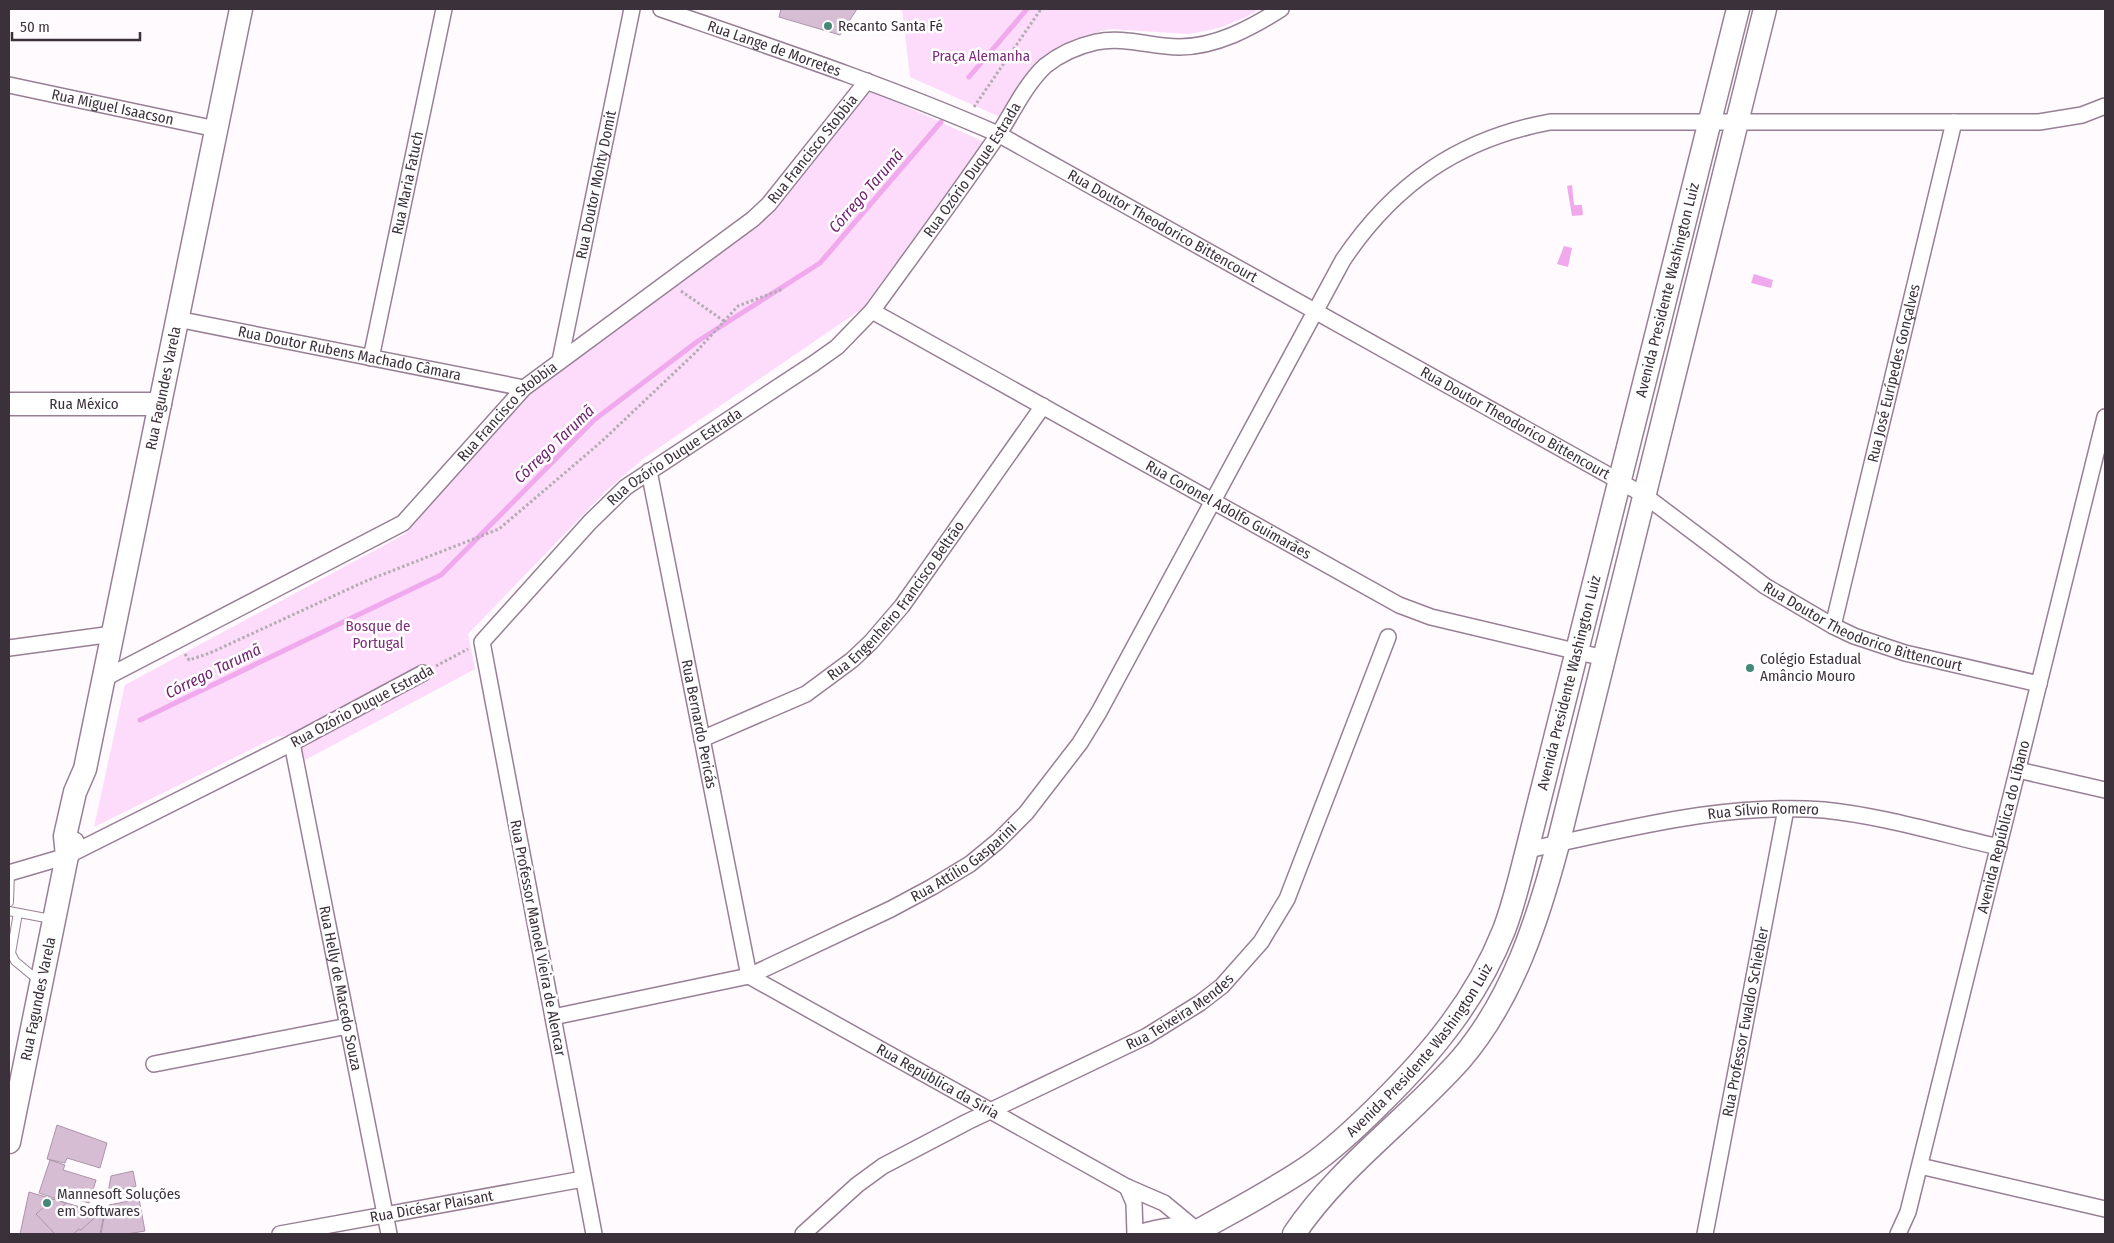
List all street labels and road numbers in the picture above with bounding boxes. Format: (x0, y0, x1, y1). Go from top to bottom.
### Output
street label: Rua Lange de Morretes (705, 17, 843, 80)
street label: Rua Miguel Isaacson (50, 85, 175, 129)
street label: Rua Francisco Stobbia (764, 91, 862, 207)
street label: Rua Ozório Duque Estrada (920, 99, 1025, 241)
street label: Rua Doutor Mohty Domit (572, 109, 620, 261)
street label: Rua Maria Fatuch (388, 130, 427, 236)
street label: Rua Doutor Theodorico Bittencourt (1065, 166, 1261, 286)
street label: Avenida Presidente Washington Luiz (1632, 181, 1703, 399)
street label: Rua José Eurípedes Gonçalves (1864, 282, 1924, 464)
street label: Rua Doutor Rubens Machado Câmara (236, 322, 463, 384)
street label: Rua Fagundes Varela (142, 325, 185, 452)
street label: Rua Francisco Stobbia (453, 358, 561, 465)
street label: Rua Doutor Theodorico Bittencourt (1417, 363, 1613, 483)
street label: Rua México (49, 395, 119, 413)
street label: Rua Ozório Duque Estrada (603, 404, 745, 509)
street label: Rua Coronel Adolfo Guimarães (1142, 456, 1314, 563)
street label: Rua Engenheiro Francisco Beltrão (824, 518, 968, 684)
street label: Avenida Presidente Washington Luiz (1533, 573, 1605, 792)
street label: Rua Doutor Theodorico Bittencourt (1760, 578, 1964, 675)
street label: Rua Bernardo Pericás (678, 658, 721, 790)
street label: Rua Ozório Duque Estrada (287, 661, 437, 751)
street label: Avenida República do Líbano (1973, 738, 2034, 915)
street label: Rua Sílvio Romero (1707, 800, 1820, 823)
street label: Rua Professor Manoel Vieira de Alencar (506, 818, 570, 1058)
street label: Rua Attílio Gasparini (908, 819, 1020, 906)
street label: Rua Helly de Macedo Souza (315, 904, 366, 1072)
street label: Rua Professor Ewaldo Schiebler (1719, 925, 1772, 1118)
street label: Rua Fagundes Varela (17, 935, 59, 1062)
street label: Avenida Presidente Washington Luiz (1343, 960, 1496, 1141)
street label: Rua Teixeira Mendes (1123, 970, 1237, 1054)
street label: Rua República da Síria (873, 1040, 1002, 1123)
street label: Rua Dicésar Plaisant (369, 1186, 495, 1226)

